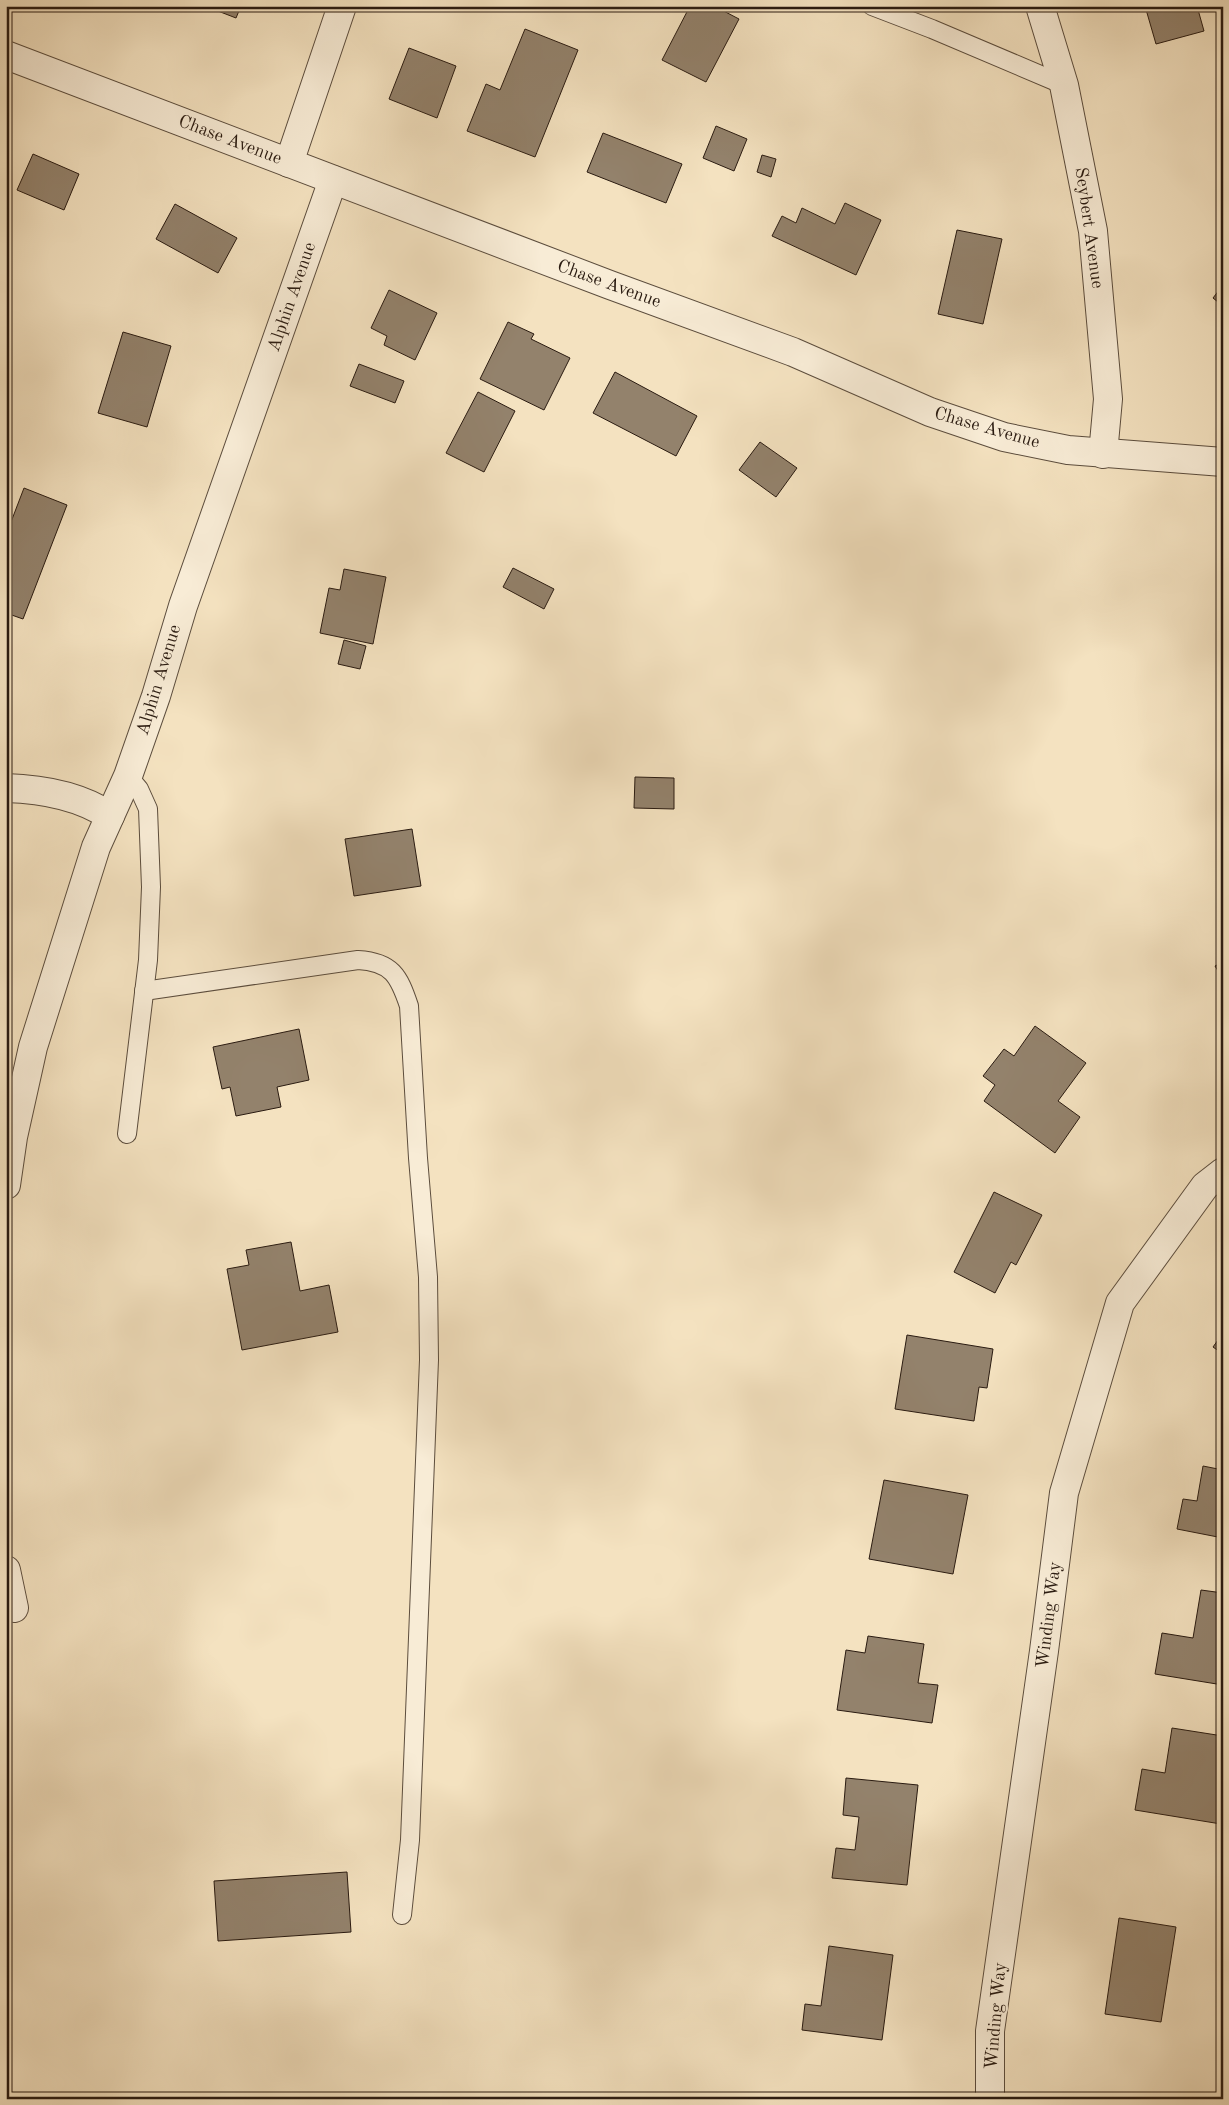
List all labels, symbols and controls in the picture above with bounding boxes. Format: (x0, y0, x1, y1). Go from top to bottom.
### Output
street label: Chase Avenue (176, 112, 284, 168)
street label: Seybert Avenue (1072, 166, 1106, 290)
street label: Alphin Avenue (265, 240, 319, 354)
street label: Chase Avenue (555, 257, 663, 311)
street label: Chase Avenue (932, 404, 1042, 452)
street label: Alphin Avenue (134, 623, 184, 737)
street label: Winding Way (1034, 1560, 1065, 1670)
street label: Winding Way (982, 1961, 1010, 2070)

